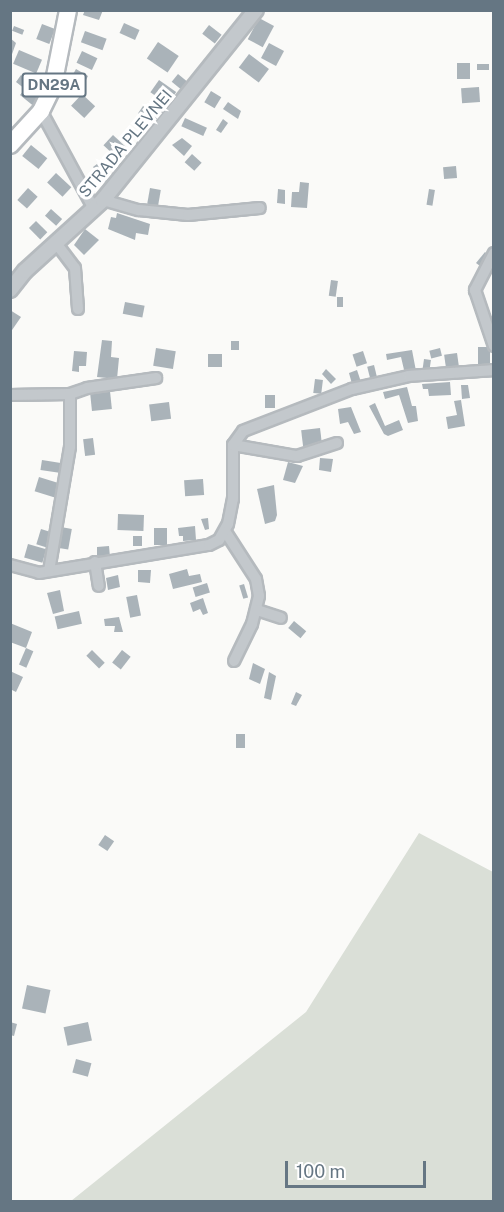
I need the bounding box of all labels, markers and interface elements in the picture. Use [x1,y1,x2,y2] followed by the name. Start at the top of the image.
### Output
[21,73,87,97] road number: DN29A
[75,86,177,202] street label: STRADA PLEVNEI
[288,1149,429,1187] scale bar
[296,1161,345,1182] text: 100 m

